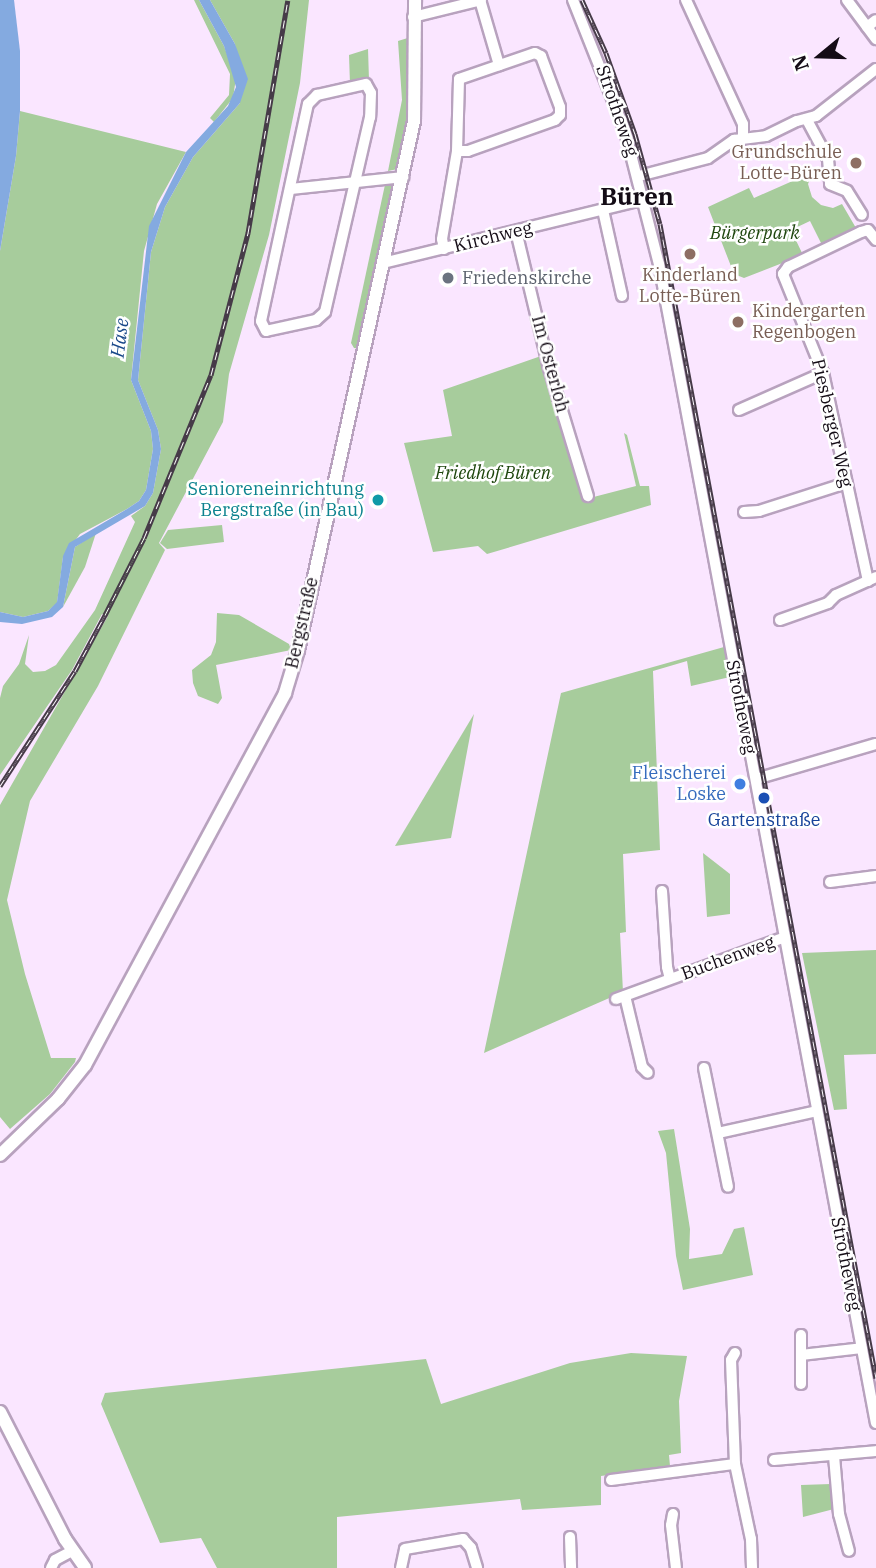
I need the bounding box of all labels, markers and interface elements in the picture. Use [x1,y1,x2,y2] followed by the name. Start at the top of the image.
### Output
[785,21,855,91] north arrow
[786,52,814,74] text: N
[591,62,643,160] street label: Strotheweg
[732,142,842,184] place label: Grundschule Lotte-Büren
[848,155,864,171] marker: Grundschule Lotte-Büren
[600,183,674,211] district label: Büren
[452,217,534,257] street label: Kirchweg
[710,222,800,244] park label: Bürgerpark
[682,246,698,262] marker: Kinderland Lotte-Büren
[639,265,741,308] place label: Kinderland Lotte-Büren
[462,267,591,289] place label: Friedenskirche
[440,270,456,286] marker: Friedenskirche
[752,301,866,344] place label: Kindergarten Regenbogen
[527,313,573,415] street label: Im Osterloh
[730,314,746,330] marker: Kindergarten Regenbogen
[106,317,134,359] water label: Hase
[807,357,857,489] street label: Piesberger Weg
[435,462,551,484] park label: Friedhof Büren
[188,479,364,522] place label: Senioreneinrichtung Bergstraße (in Bau)
[370,492,386,508] marker: Senioreneinrichtung Bergstraße (in Bau)
[281,575,323,671] street label: Bergstraße
[721,658,761,756] street label: Strotheweg
[632,763,726,806] place label: Fleischerei Loske
[732,776,748,792] marker: Fleischerei Loske
[756,790,772,806] marker: Gartenstraße
[708,809,820,831] place label: Gartenstraße
[678,931,778,985] street label: Buchenweg
[826,1215,866,1313] street label: Strotheweg

